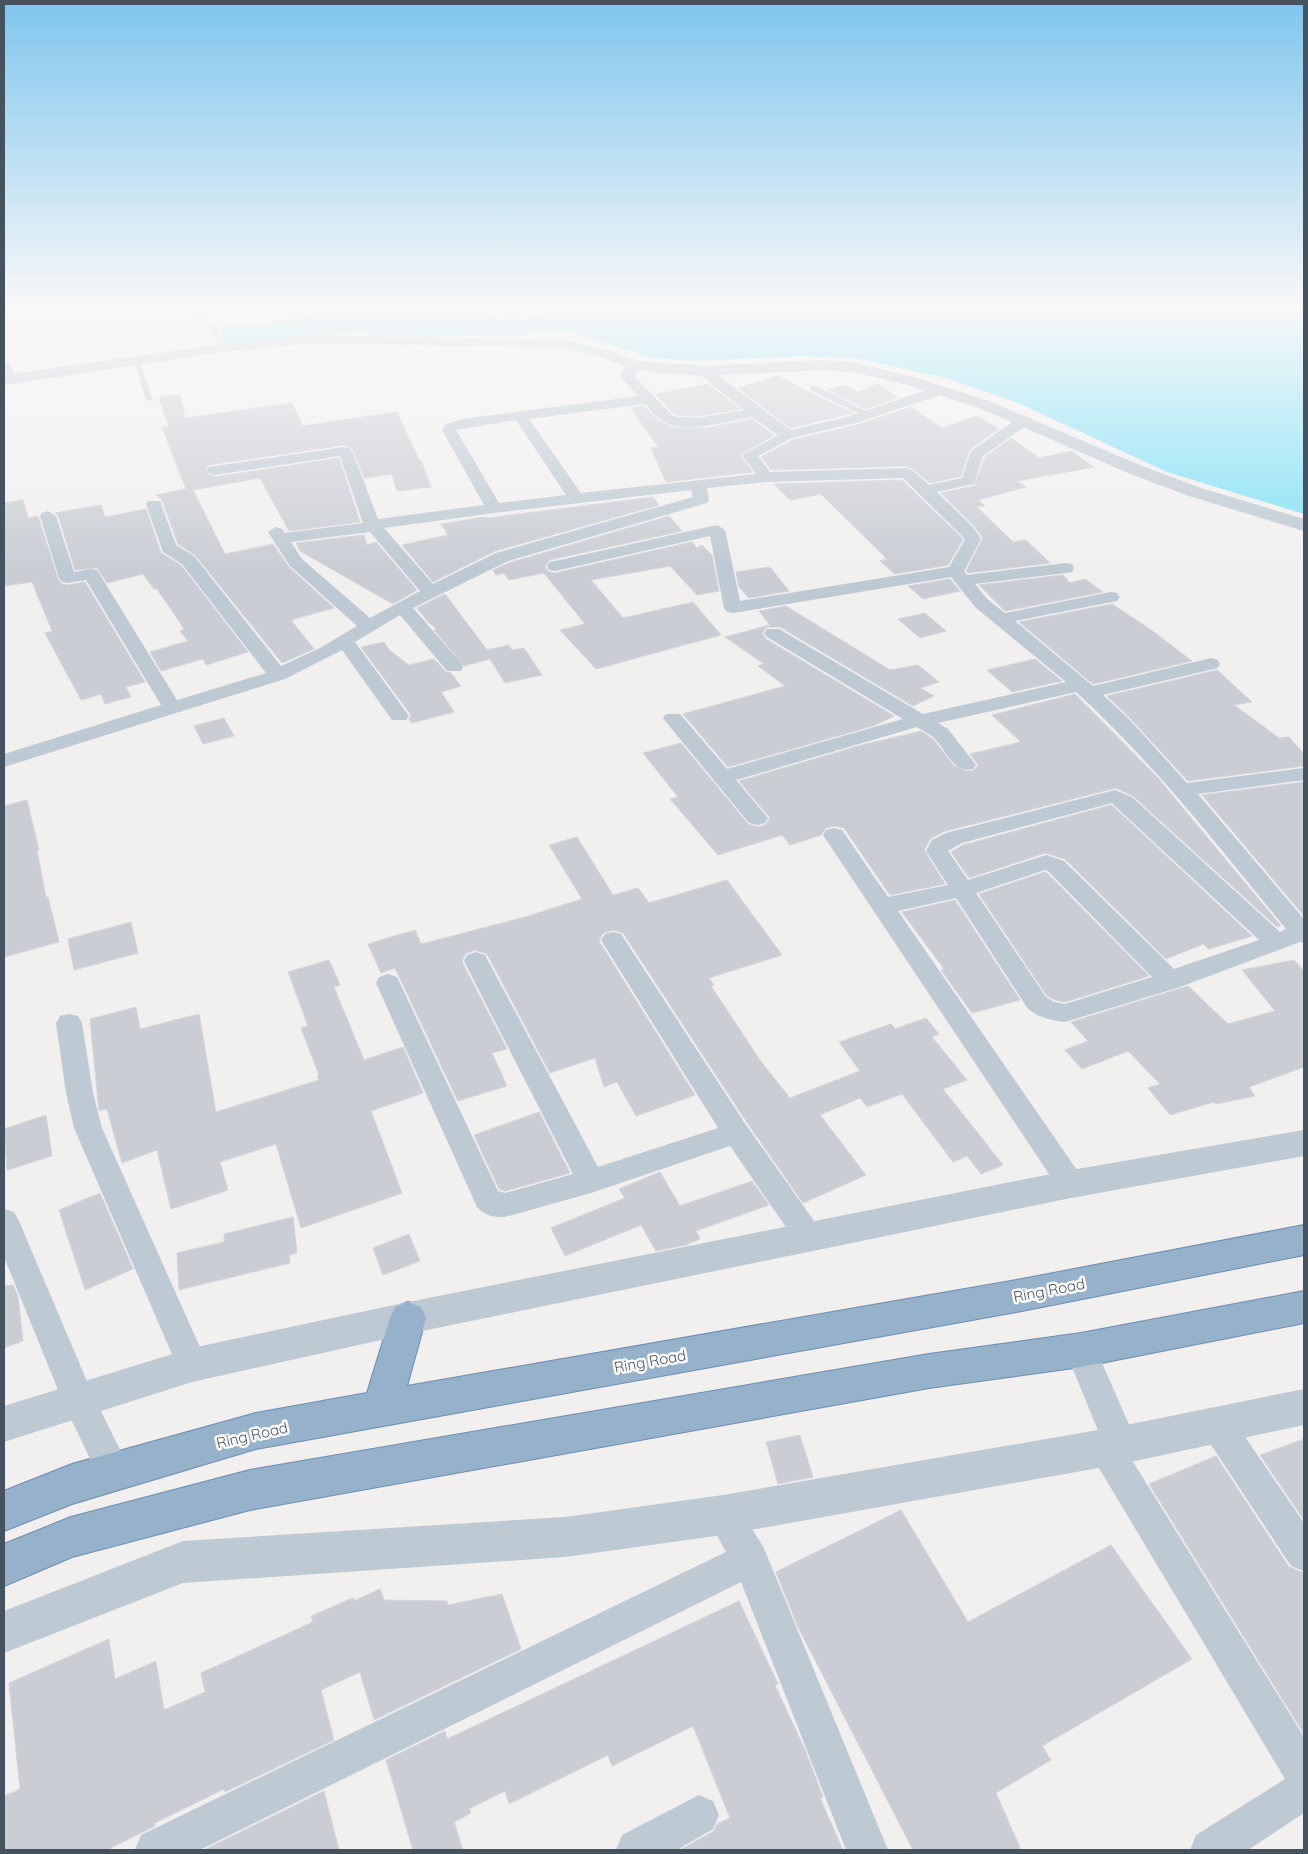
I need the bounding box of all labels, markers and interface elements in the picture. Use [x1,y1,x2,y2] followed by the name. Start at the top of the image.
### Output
[1012,1274,1086,1306] street label: Ring Road
[613,1345,687,1377] street label: Ring Road
[214,1418,290,1452] street label: Ring Road

